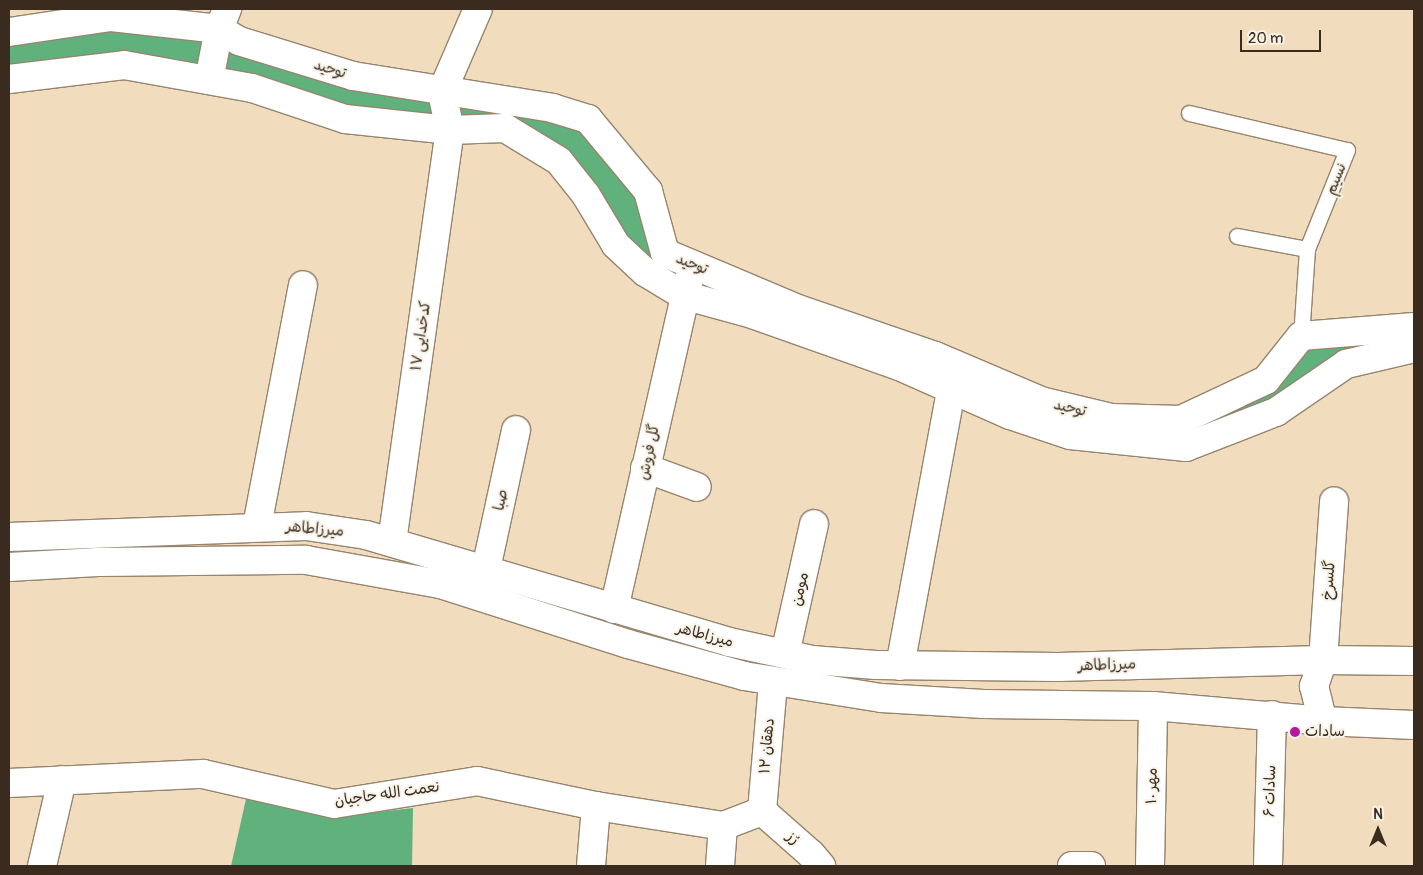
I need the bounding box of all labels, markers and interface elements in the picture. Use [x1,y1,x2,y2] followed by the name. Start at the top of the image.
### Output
[1243,20,1324,52] scale bar
[1248,29,1283,48] text: 20 m
[311,56,349,82] street label: توحید
[1322,160,1350,198] street label: نسیم
[673,249,711,279] street label: توحید
[407,300,435,372] street label: کدخدایی ۱۷
[1052,395,1088,421] street label: توحید
[634,422,664,482] street label: گل فروش
[490,488,512,512] street label: صبا
[285,517,345,541] street label: میرزاطاهر
[1319,560,1339,600] street label: گلسرخ
[787,570,813,608] street label: مومن
[675,619,735,651] street label: میرزاطاهر
[1078,655,1136,675] street label: میرزاطاهر
[756,717,778,775] street label: دهقان ۱۲
[1305,723,1345,741] place label: سادات
[1289,726,1301,738] marker: سادات
[1260,765,1280,817] street label: سادات ۶
[1143,768,1161,804] street label: مهر ۱۰
[333,778,441,810] street label: نعمت الله حاجیان
[1353,805,1403,855] north arrow
[1373,806,1383,823] text: N
[783,827,803,849] street label: رُز

